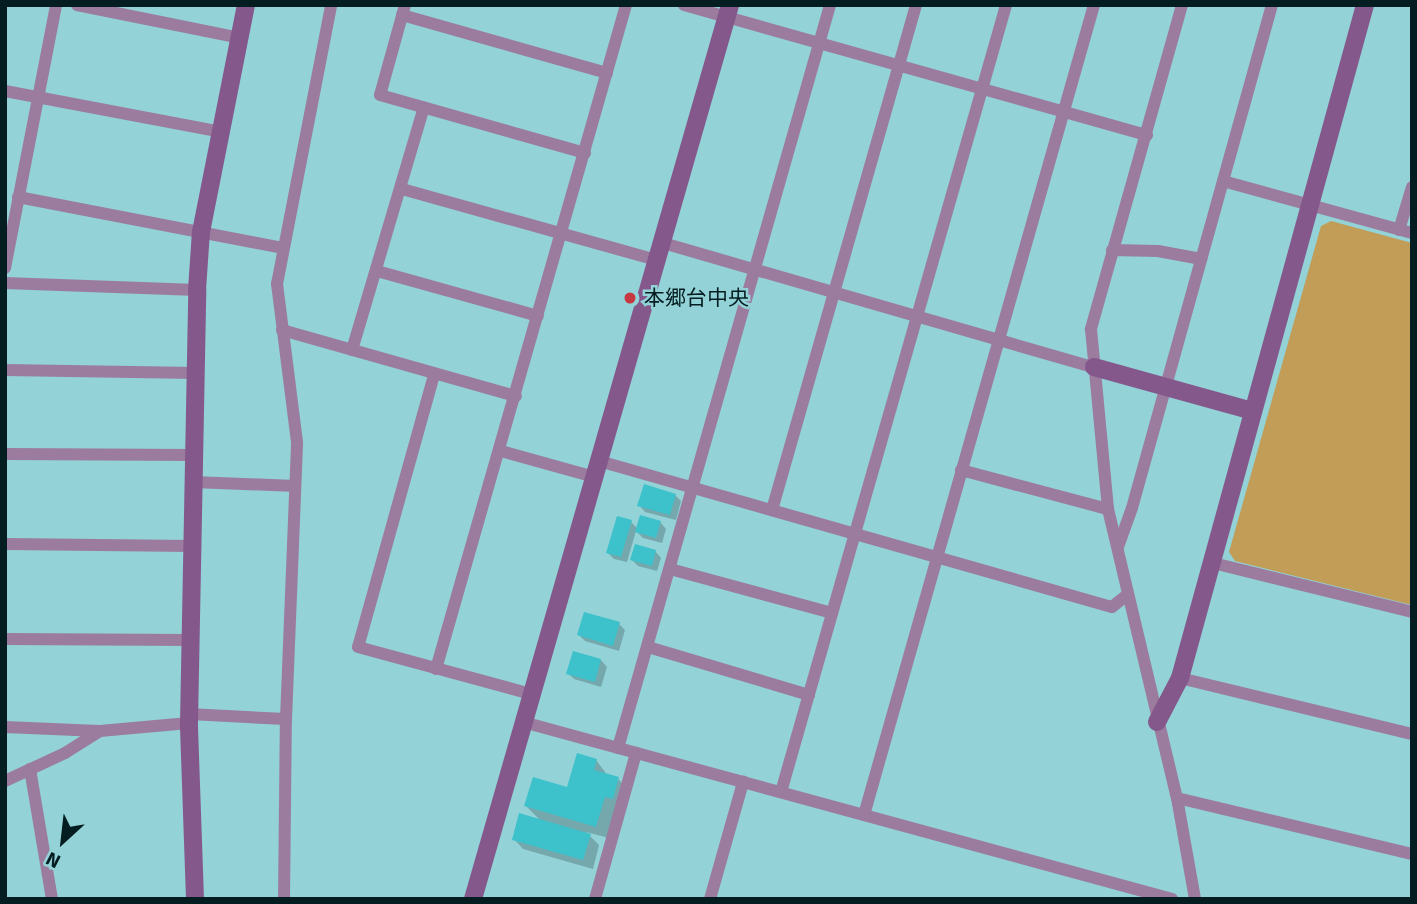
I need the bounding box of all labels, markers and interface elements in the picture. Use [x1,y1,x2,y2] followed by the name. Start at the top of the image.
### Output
[644,285,749,311] place label: 本郷台中央
[622,290,638,306] marker: 本郷台中央
[28,806,98,876] north arrow
[42,846,65,873] text: N

